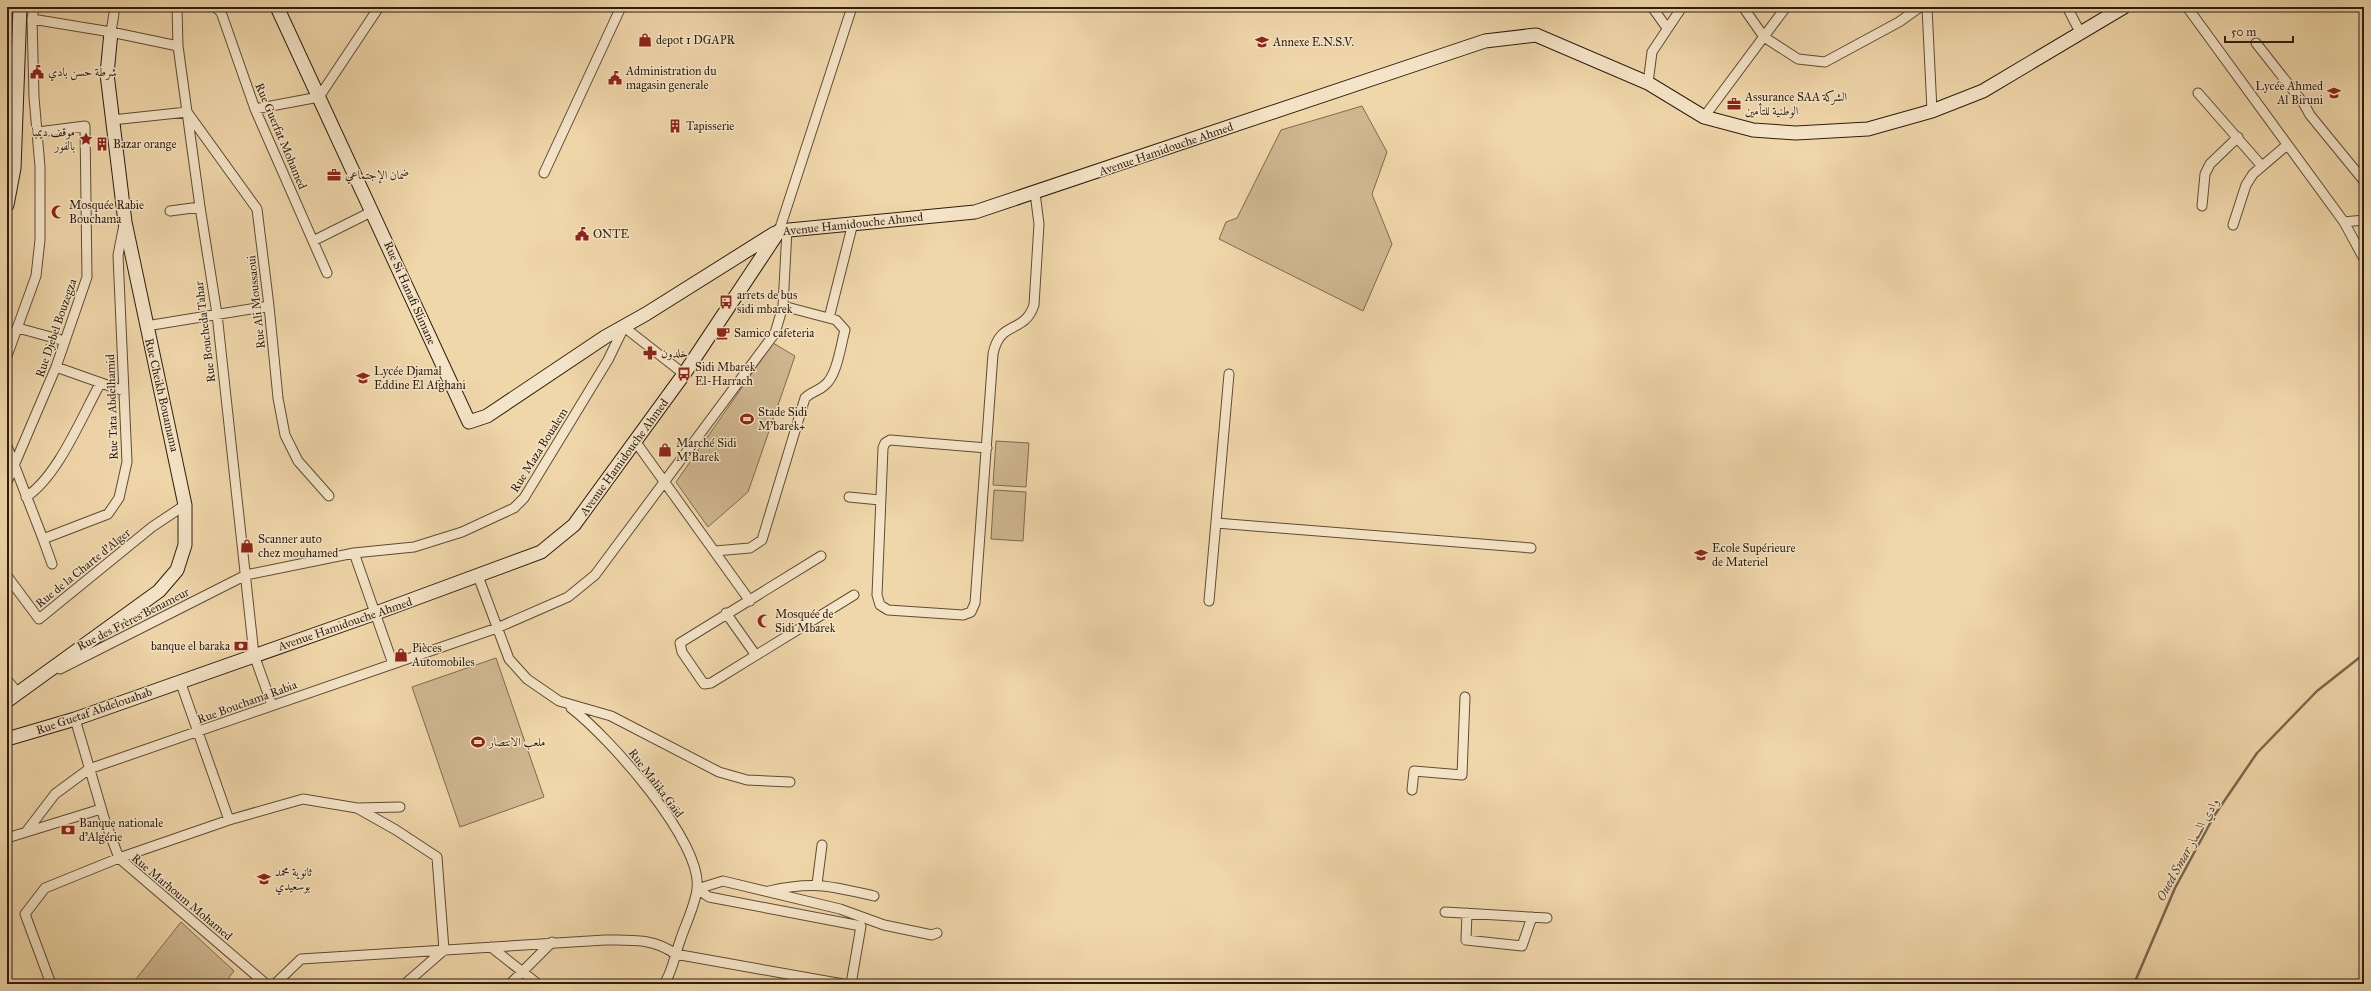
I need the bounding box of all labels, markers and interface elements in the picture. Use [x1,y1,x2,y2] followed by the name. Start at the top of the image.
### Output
[2225,18,2293,44] scale bar
[2231,25,2256,39] text: 50 m
[637,32,653,48] shop icon: depot 1 DGAPR
[656,33,736,47] place label: depot 1 DGAPR
[1254,34,1270,50] school or university icon: Annexe E.N.S.V.
[1272,35,1354,49] place label: Annexe E.N.S.V.
[29,64,45,80] public building icon: شرطة حسن بادي
[625,64,717,93] place label: Administration du magasin generale
[48,65,117,82] place label: شرطة حسن بادي
[607,70,623,86] public building icon: Administration du magasin generale
[2255,79,2324,107] place label: Lycée Ahmed Al Biruni
[252,81,310,191] street label: Rue Guerfat Mohamed
[2326,85,2342,101] school or university icon: Lycée Ahmed Al Biruni
[1744,89,1847,119] place label: Assurance SAA الشركة الوطنية للتأمين
[1726,96,1742,112] office icon: Assurance SAA الشركة الوطنية للتأمين
[667,118,683,134] building icon: Tapisserie
[686,119,734,133] place label: Tapisserie
[1096,119,1235,179] street label: Avenue Hamidouche Ahmed
[32,125,75,154] place label: موقف ديمبا بالفور
[78,131,94,147] place icon: موقف ديمبا بالفور
[94,136,110,152] building icon: Bazar orange
[113,137,176,152] place label: Bazar orange
[326,167,342,183] office icon: ضمان الإجتماعي
[345,168,409,185] place label: ضمان الإجتماعي
[69,198,144,226] place label: Mosquée Rabie Bouchama
[50,204,66,220] mosque icon: Mosquée Rabie Bouchama
[781,210,924,238] street label: Avenue Hamidouche Ahmed
[574,226,590,242] public building icon: ONTE
[593,227,629,241] place label: ONTE
[381,239,439,347] street label: Rue Si Hanafi Slimane
[244,254,268,349] street label: Rue Ali Moussaoui
[33,276,81,380] street label: Rue Djebel Bouzegza
[192,280,218,383] street label: Rue Boucheda Tahar
[737,288,797,316] place label: arrets de bus sidi mbarek
[718,294,734,310] bus stop icon: arrets de bus sidi mbarek
[715,325,731,341] cafe icon: Samico cafeteria
[734,326,815,340] place label: Samico cafeteria
[142,337,182,454] street label: Rue Cheikh Bouamama
[642,345,658,361] pharmacy icon: خلدون
[661,346,688,361] place label: خلدون
[103,354,121,460] street label: Rue Tata Abdelhamid
[695,360,756,388] place label: Sidi Mbarek El-Harrach
[374,364,466,393] place label: Lycée Djamal Eddine El Afghani
[676,366,692,382] bus stop icon: Sidi Mbarek El-Harrach
[355,370,371,386] school or university icon: Lycée Djamal Eddine El Afghani
[576,396,671,519] street label: Avenue Hamidouche Ahmed
[507,405,571,495] street label: Rue Maza Boualem
[758,405,808,433] place label: Stade Sidi M'barek+
[739,411,755,427] sports icon: Stade Sidi M'barek+
[676,436,737,464] place label: Marché Sidi M'Barek
[657,442,673,458] shop icon: Marché Sidi M'Barek
[33,525,134,611] street label: Rue de la Charte d'Alger
[258,532,338,560] place label: Scanner auto chez mouhamed
[239,538,255,554] shop icon: Scanner auto chez mouhamed
[1712,541,1795,569] place label: Ecole Supérieure de Materiel
[1693,547,1709,563] school or university icon: Ecole Supérieure de Materiel
[75,584,192,653] street label: Rue des Frères Benameur
[275,594,414,654] street label: Avenue Hamidouche Ahmed
[775,607,836,635] place label: Mosquée de Sidi Mbarek
[756,613,772,629] mosque icon: Mosquée de Sidi Mbarek
[233,638,249,654] bank icon: banque el baraka
[151,639,231,654] place label: banque el baraka
[411,641,475,669] place label: Pièces Automobiles
[393,647,409,663] shop icon: Pièces Automobiles
[195,677,300,727] street label: Rue Bouchama Rabia
[34,685,154,737] street label: Rue Guetaf Abdelouahab
[470,734,486,750] sports icon: ملعب الانتصار
[488,735,545,750] place label: ملعب الانتصار
[626,746,686,820] street label: Rue Malika Gaïd
[2153,795,2225,905] water label: Oued Smar وادي السمار
[79,816,163,845] place label: Banque nationale d'Algérie
[60,822,76,838] bank icon: Banque nationale d'Algérie
[129,851,235,943] street label: Rue Marhoum Mohamed
[275,865,312,896] place label: ثانوية محمد بوسعيدي
[256,871,272,887] school or university icon: ثانوية محمد بوسعيدي

